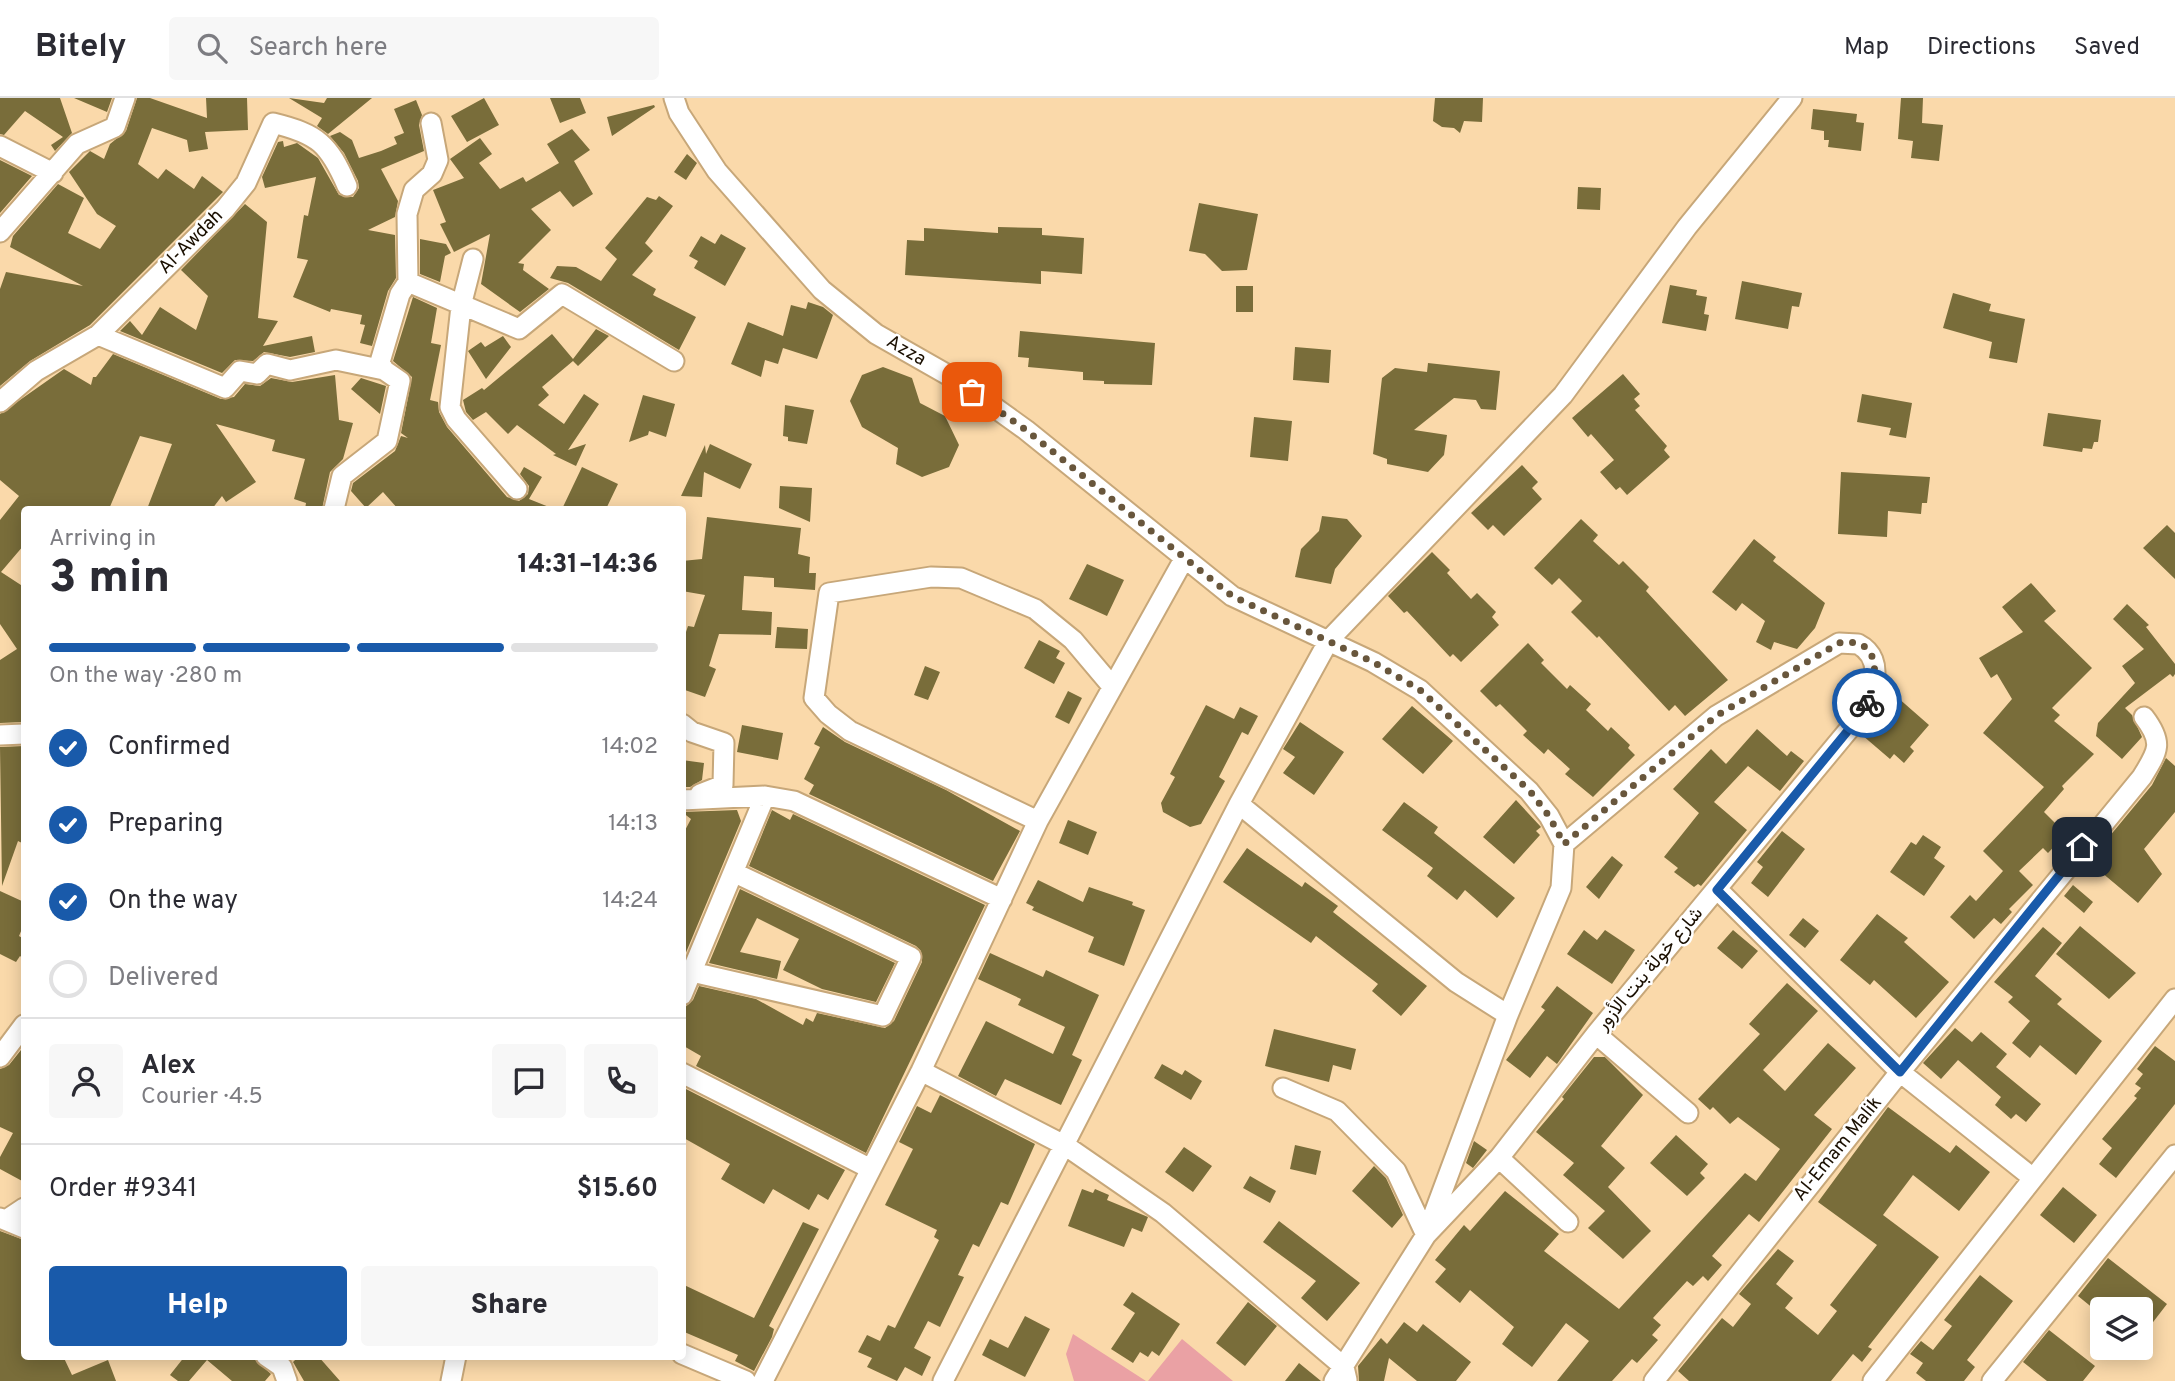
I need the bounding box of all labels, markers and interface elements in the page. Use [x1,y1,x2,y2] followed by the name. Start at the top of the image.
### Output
[169,17,659,80] search box
[35,27,127,69] text: Bitely
[193,29,231,67] icon: search
[249,32,388,65] text: Search here
[1844,33,1889,63] text: Map
[1927,33,2036,63] text: Directions
[2074,33,2140,63] text: Saved
[153,204,229,280] street label: Al-Awdah
[882,330,930,372] street label: Azza
[942,362,1002,422] pin
[953,373,991,411] icon: bag
[49,525,156,554] text: Arriving in
[518,549,658,582] text: 14:31–14:36
[49,550,170,609] text: 3 min
[49,662,242,691] text: On the way · 280 m
[1832,668,1902,738] courier
[1848,684,1886,722] icon: bike
[49,729,87,767] icon: check
[108,731,231,764] text: Confirmed
[602,733,658,762] text: 14:02
[49,806,87,844] icon: check
[108,808,223,841] text: Preparing
[608,810,658,839] text: 14:13
[2052,817,2112,877] pin
[2063,828,2101,866] icon: home
[49,883,87,921] icon: check
[108,885,238,918] text: On the way
[602,887,658,916] text: 14:24
[1591,902,1709,1037] street label: شارع خولة بنت الأزور
[108,962,219,995] text: Delivered
[49,1044,123,1118] button: person
[492,1044,566,1118] button: chat
[584,1044,658,1118] button: phone
[141,1050,196,1083] text: Alex
[141,1083,263,1112] text: Courier · 4.5
[1788,1092,1888,1206] street label: Al-Emam Malik
[49,1173,197,1206] text: Order #9341
[577,1173,658,1206] text: $15.60
[49,1266,347,1346] button: Help
[361,1266,658,1346] button: Share
[2090,1297,2153,1360] map controls
[2090,1297,2153,1360] button: layers

